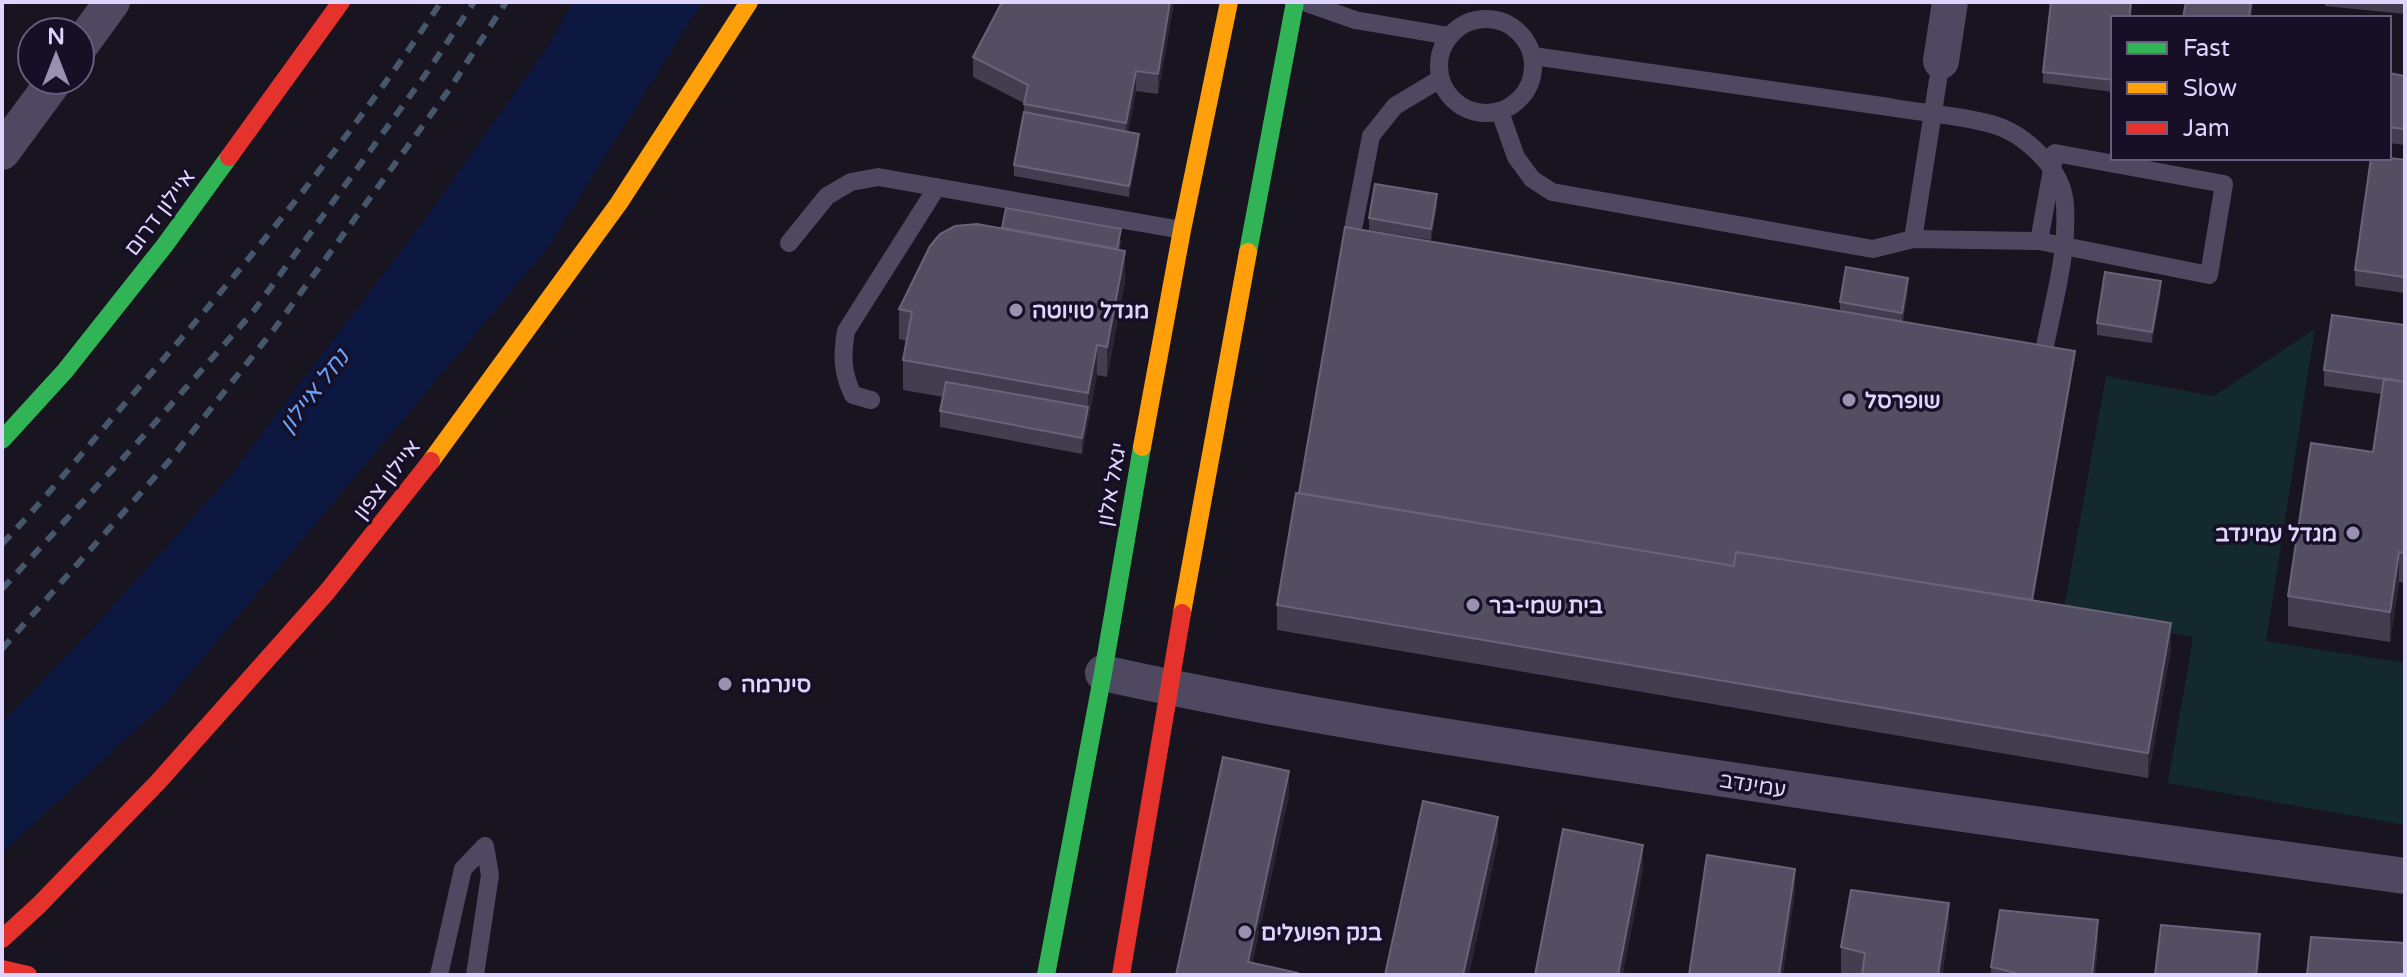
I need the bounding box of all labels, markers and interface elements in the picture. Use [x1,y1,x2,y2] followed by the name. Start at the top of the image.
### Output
[16,16,96,96] north arrow
[2111,16,2391,160] legend
[47,24,65,50] text: N
[2183,34,2230,63] text: Fast
[2183,74,2237,103] text: Slow
[2183,114,2230,143] text: Jam
[119,164,201,261] street label: איילון דרום
[1032,298,1149,324] place label: מגדל טויוטה
[1007,301,1025,319] marker: מגדל טויוטה
[273,343,357,439] water label: נחל איילון
[1865,388,1941,414] place label: שופרסל
[1840,391,1858,409] marker: שופרסל
[348,435,426,525] street label: איילון צפון
[1092,440,1132,528] street label: יגאל אלון
[2215,521,2337,547] place label: מגדל עמינדב
[2344,524,2362,542] marker: מגדל עמינדב
[1489,593,1603,619] place label: בית שמי-בר
[1464,596,1482,614] marker: בית שמי-בר
[741,672,811,698] place label: סינרמה
[716,675,734,693] marker: סינרמה
[1718,767,1788,803] street label: עמינדב
[1261,920,1382,946] place label: בנק הפועלים
[1236,923,1254,941] marker: בנק הפועלים

